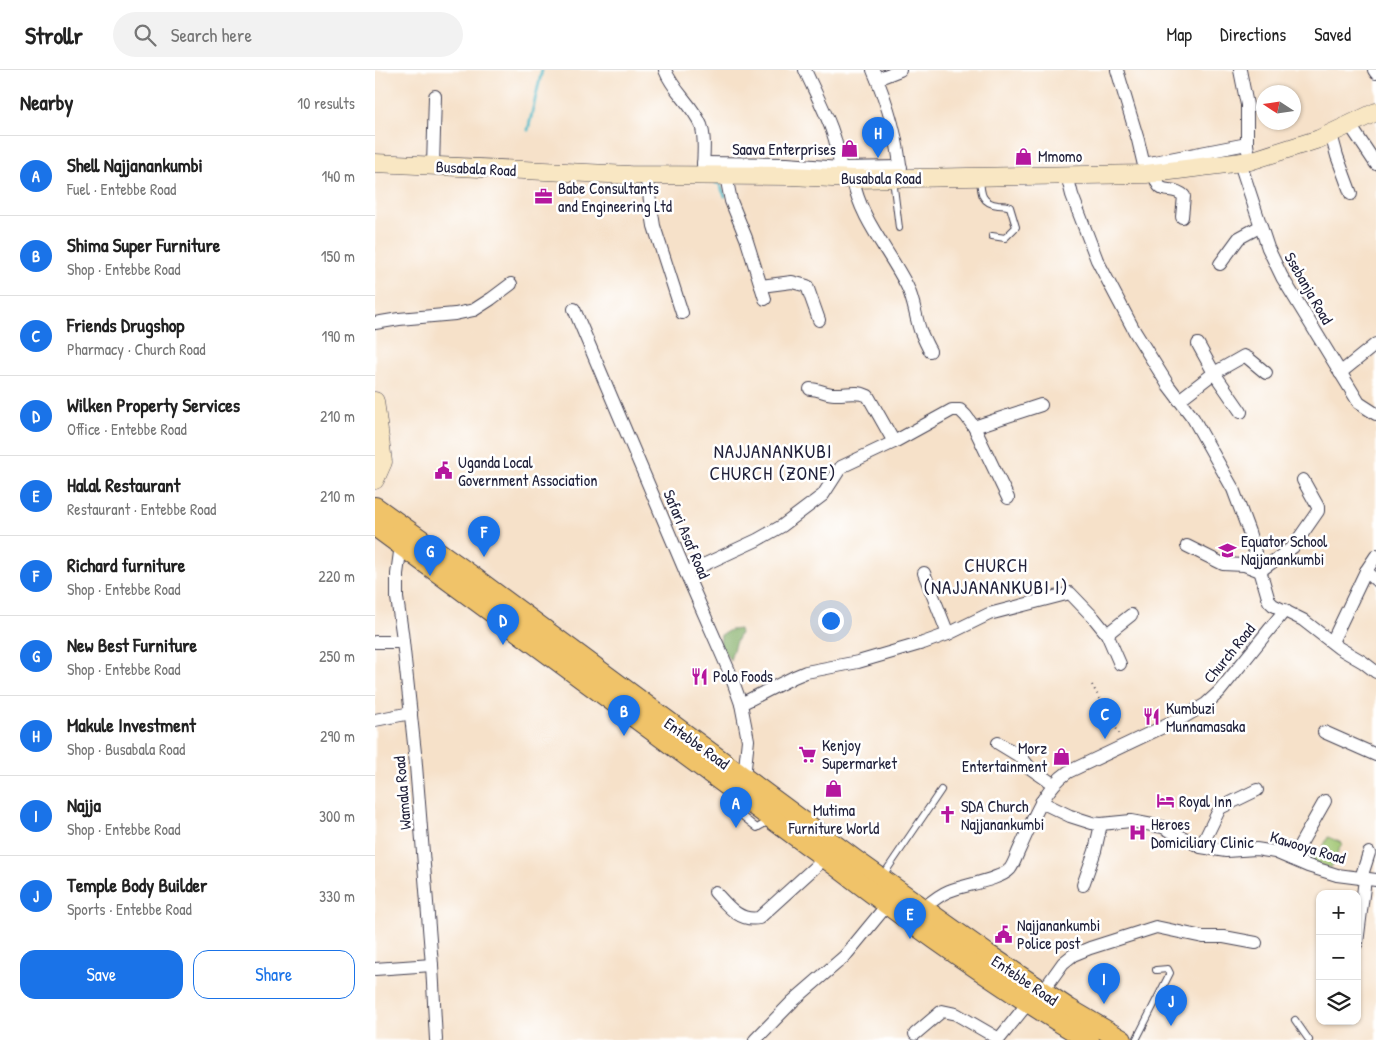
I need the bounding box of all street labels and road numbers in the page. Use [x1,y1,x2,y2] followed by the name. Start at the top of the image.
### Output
[435,155,517,181] street label: Busabala Road
[841,167,921,189] street label: Busabala Road
[1279,248,1339,328] street label: Ssebanja Road
[658,486,716,582] street label: Safari Asaf Road
[1198,619,1260,687] street label: Church Road
[660,712,734,774] street label: Entebbe Road
[388,755,416,831] street label: Wamala Road
[1268,825,1348,869] street label: Kawooya Road
[987,950,1063,1010] street label: Entebbe Road

